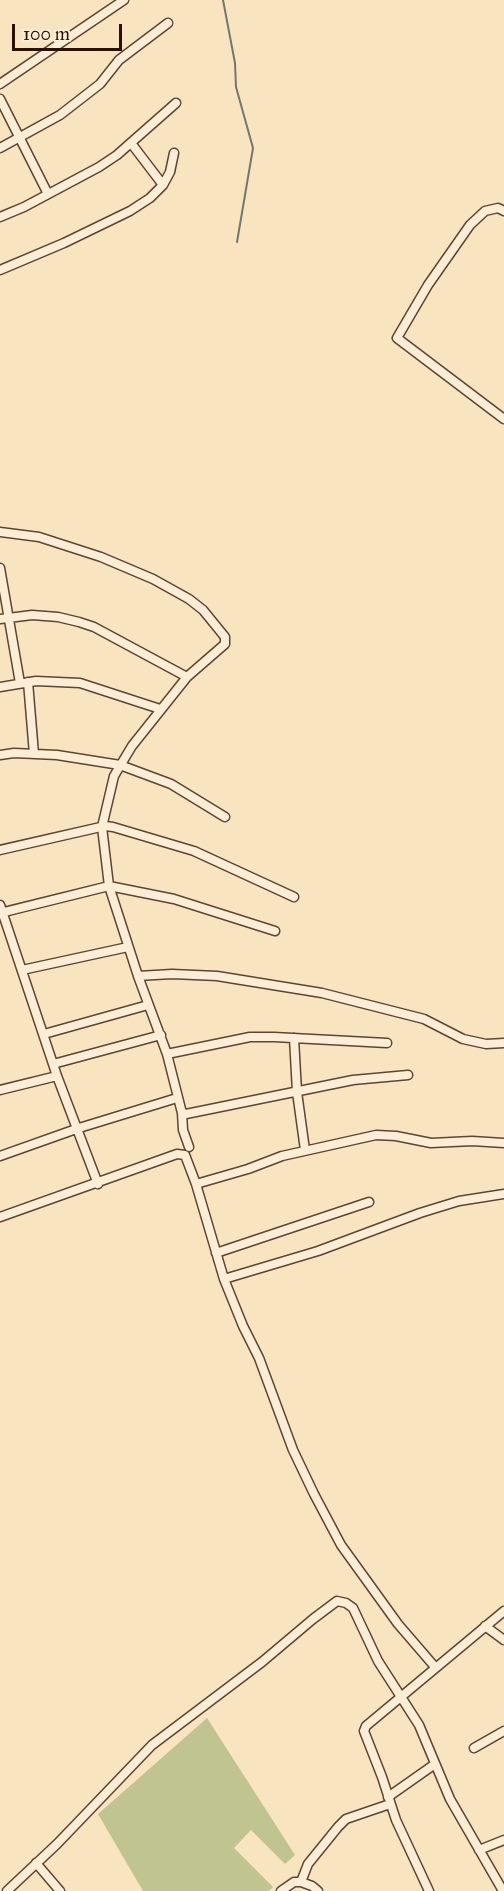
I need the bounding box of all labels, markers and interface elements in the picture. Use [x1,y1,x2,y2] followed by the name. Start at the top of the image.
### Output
[15,12,124,50] scale bar
[23,23,70,45] text: 100 m

